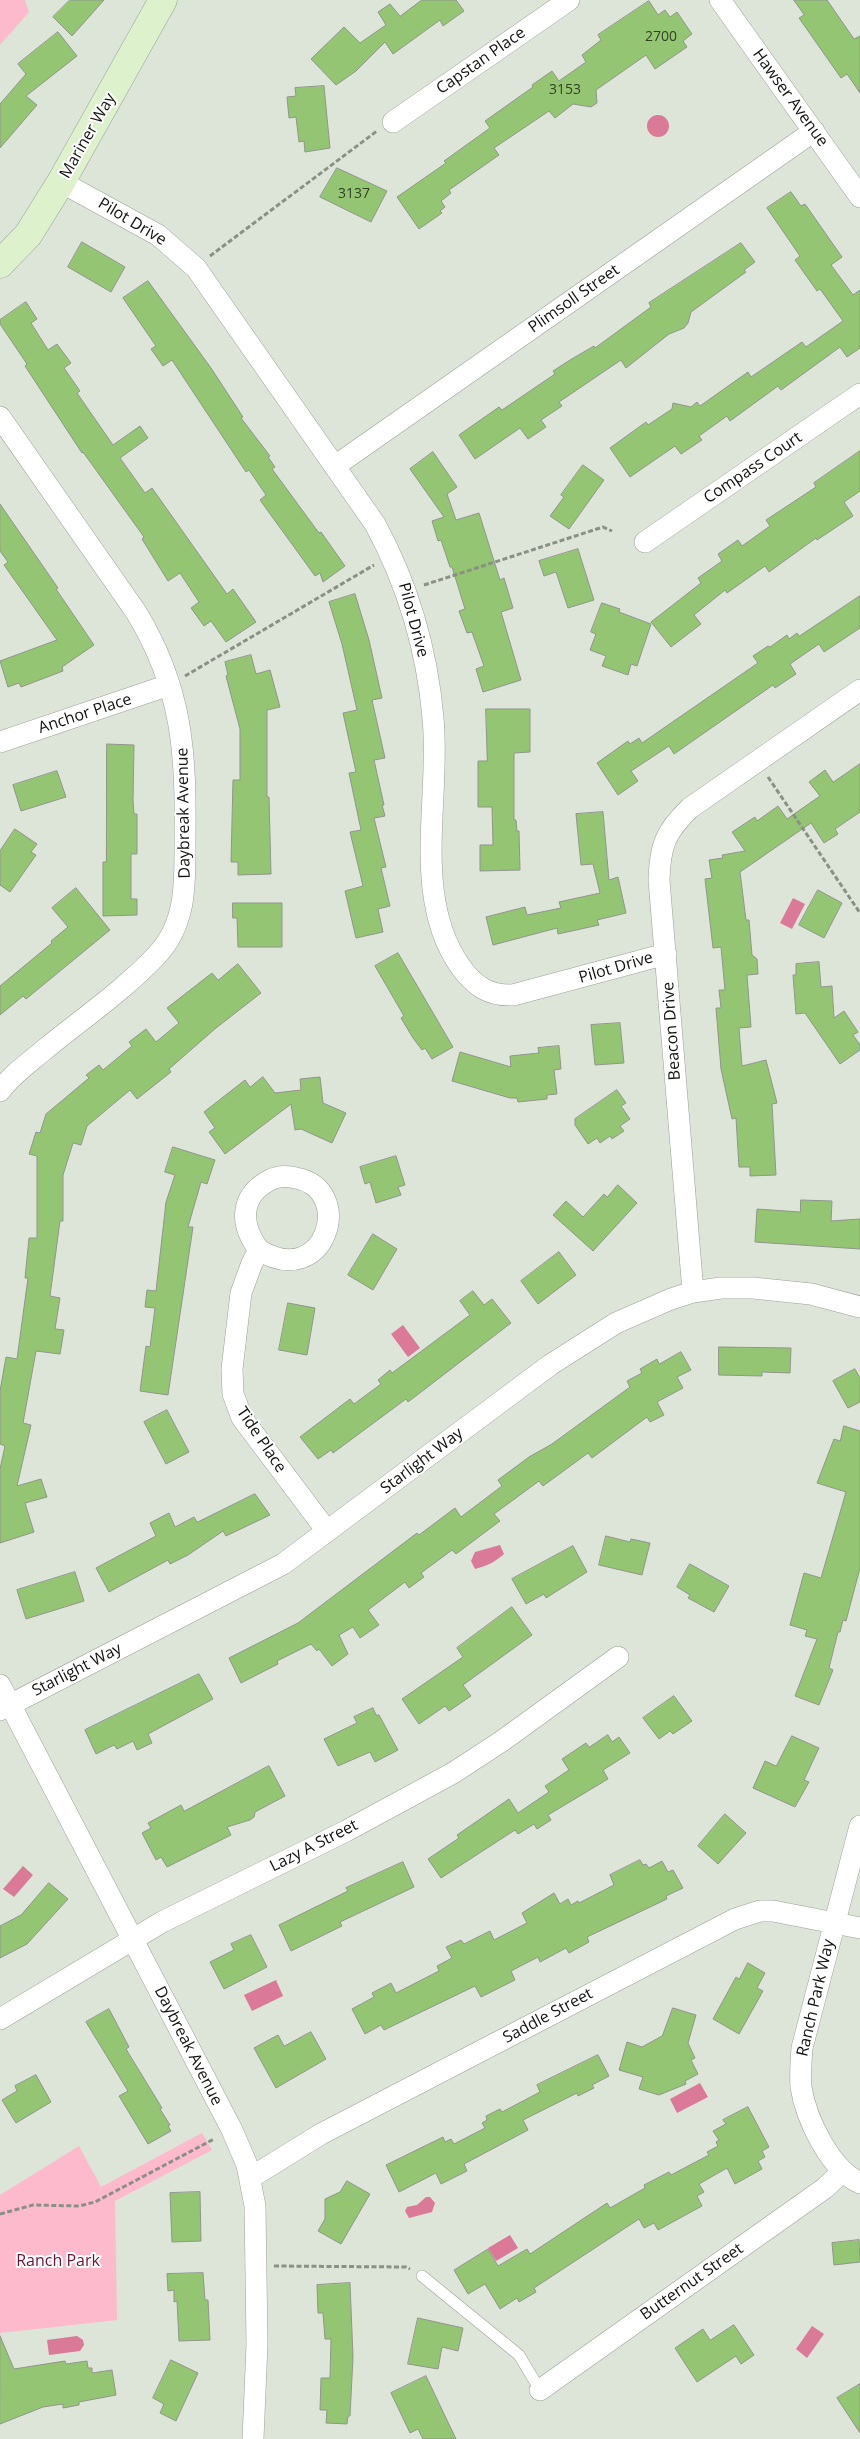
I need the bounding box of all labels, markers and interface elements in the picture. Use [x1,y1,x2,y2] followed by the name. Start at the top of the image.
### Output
[433,23,529,99] street label: Capstan Place
[645,29,677,45] house number: 2700
[748,45,832,151] street label: Hawser Avenue
[549,82,581,98] house number: 3153
[56,90,120,182] street label: Mariner Way
[338,186,370,202] house number: 3137
[94,194,170,250] street label: Pilot Drive
[525,261,623,337] street label: Plimsoll Street
[700,428,806,508] street label: Compass Court
[394,581,432,659] street label: Pilot Drive
[36,690,134,738] street label: Anchor Place
[173,747,195,879] street label: Daybreak Avenue
[577,948,655,988] street label: Pilot Drive
[659,981,685,1081] street label: Beacon Drive
[232,1404,290,1476] street label: Tide Place
[377,1424,467,1498] street label: Starlight Way
[29,1639,125,1701] street label: Starlight Way
[267,1816,361,1876] street label: Lazy A Street
[793,1938,839,2058] street label: Ranch Park Way
[150,1983,226,2109] street label: Daybreak Avenue
[500,1984,596,2048] street label: Saddle Street
[637,2239,747,2325] street label: Butternut Street
[16,2251,100,2271] park label: Ranch Park

